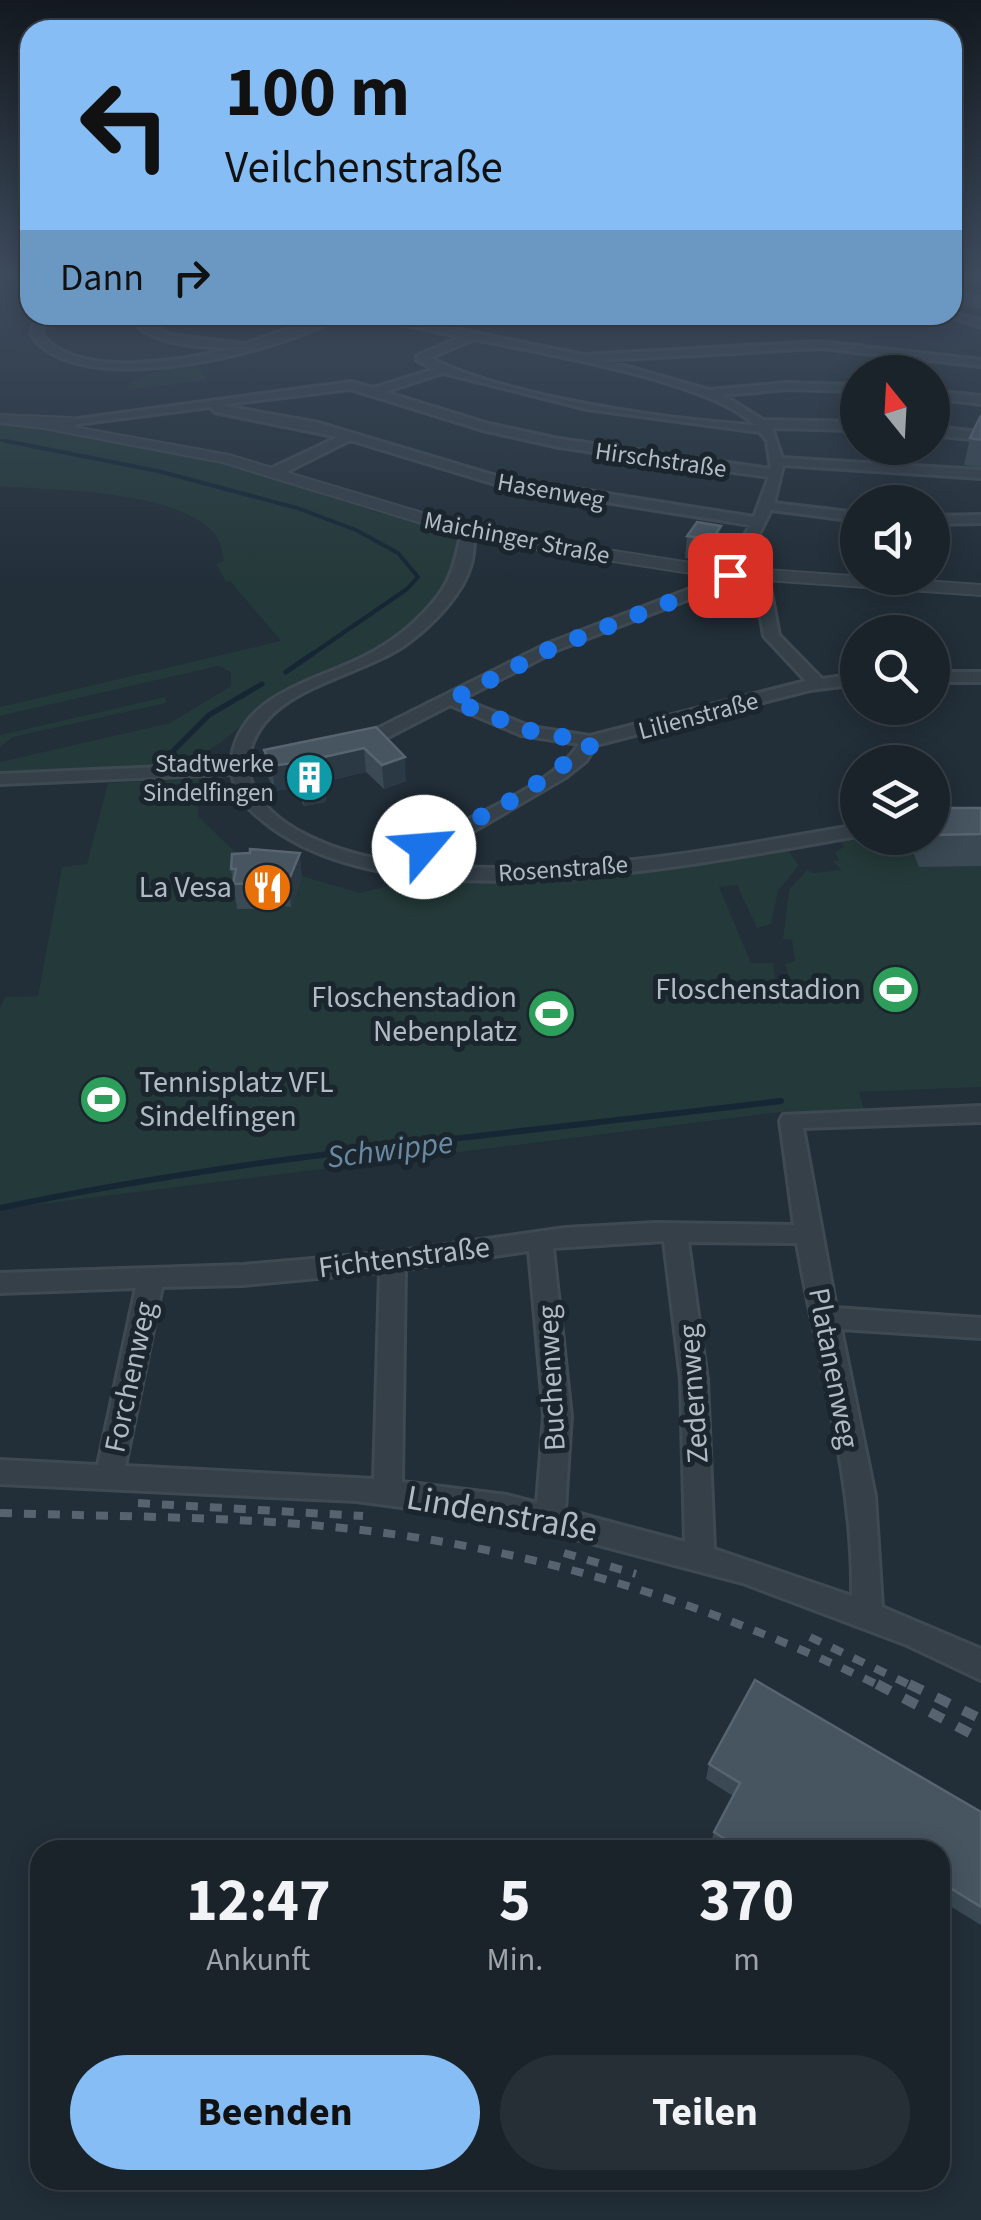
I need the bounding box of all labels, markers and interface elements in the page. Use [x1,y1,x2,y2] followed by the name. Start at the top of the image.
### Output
[225,43,410,143] text: 100 m
[60,60,190,190] icon: left
[225,136,503,200] text: Veilchenstraße
[164,250,219,305] icon: right
[60,251,144,305] text: Dann
[840,355,950,465] north arrow
[840,355,950,855] map controls
[593,433,729,487] street label: Hirschstraße
[494,464,608,518] street label: Hasenweg
[840,485,950,595] button: sound
[421,502,613,574] street label: Maichinger Straße
[688,533,773,618] pin
[703,548,758,603] icon: arrive
[840,615,950,725] button: search
[634,683,762,749] street label: Lilienstraße
[840,745,950,855] button: layers
[143,746,274,811] place label: Stadtwerke Sindelfingen
[283,751,335,803] building icon: Stadtwerke Sindelfingen
[372,795,476,899] position arrow
[497,847,629,891] street label: Rosenstraße
[241,861,293,913] restaurant icon: La Vesa
[139,866,232,909] place label: La Vesa
[870,963,922,1015] sports icon: Floschenstadion
[655,968,861,1011] place label: Floschenstadion
[311,976,517,1053] place label: Floschenstadion Nebenplatz
[526,988,578,1040] sports icon: Floschenstadion Nebenplatz
[139,1061,334,1138] place label: Tennisplatz VFL Sindelfingen
[78,1073,130,1125] sports icon: Tennisplatz VFL Sindelfingen
[324,1119,456,1181] water label: Schwippe
[316,1226,492,1289] street label: Fichtenstraße
[797,1284,870,1452] street label: Platanenweg
[94,1298,167,1457] street label: Forchenweg
[526,1304,577,1452] street label: Buchenweg
[667,1323,720,1465] street label: Zedernweg
[402,1473,601,1555] street label: Lindenstraße
[186,1859,331,1944] text: 12:47
[499,1859,531,1944] text: 5
[699,1859,794,1944] text: 370
[206,1937,310,1983] text: Ankunft
[487,1937,543,1983] text: Min.
[733,1937,760,1983] text: m
[70,2055,480,2170] button: Beenden
[500,2055,910,2170] button: Teilen

